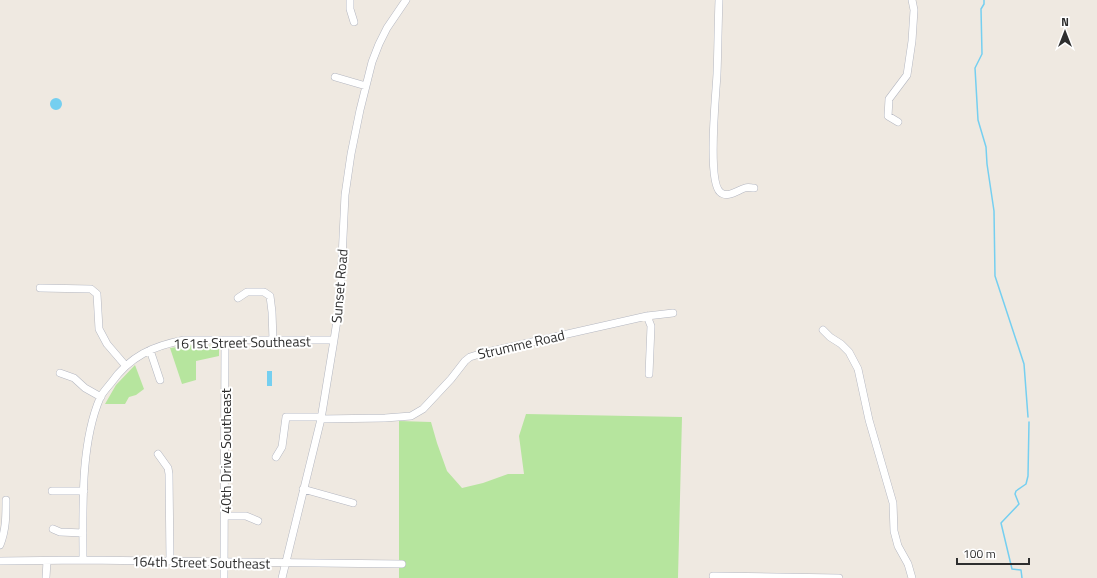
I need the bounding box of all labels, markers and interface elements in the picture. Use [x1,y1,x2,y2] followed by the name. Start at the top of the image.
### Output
[1045,12,1085,52] north arrow
[1061,14,1069,30] text: N
[325,248,353,324] street label: Sunset Road
[476,324,566,364] street label: Strumme Road
[173,330,311,354] street label: 161st Street Southeast
[215,388,236,514] street label: 40th Drive Southeast
[957,540,1029,566] scale bar
[963,544,996,563] text: 100 m
[132,550,271,574] street label: 164th Street Southeast

